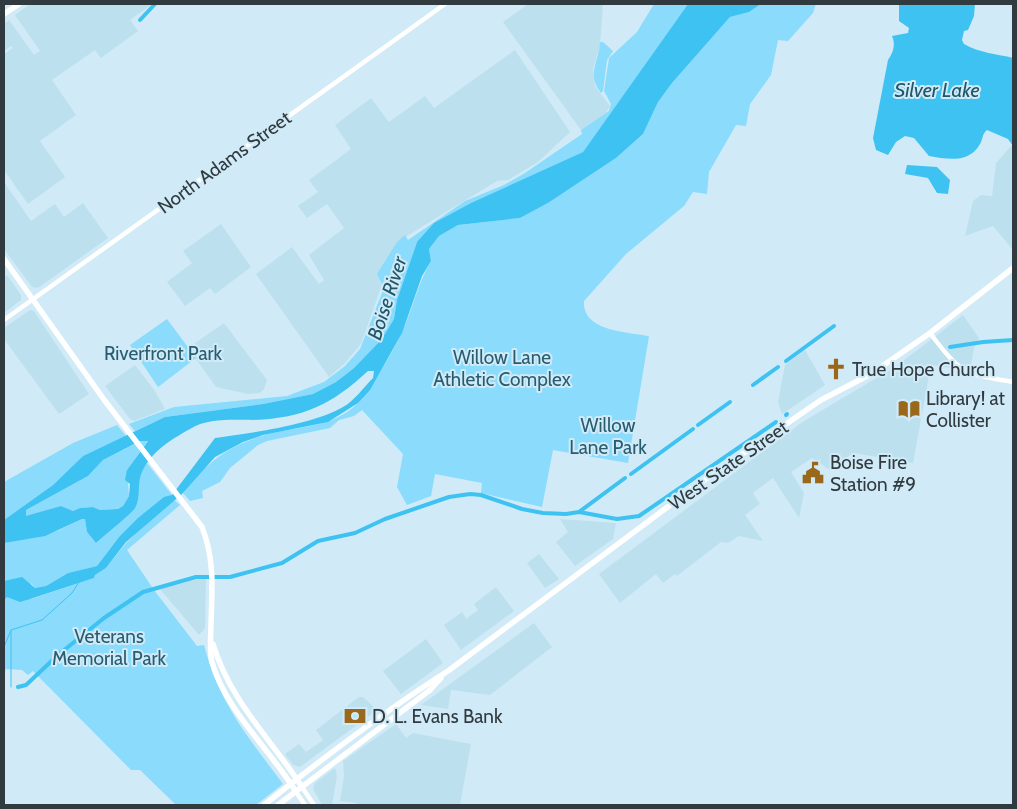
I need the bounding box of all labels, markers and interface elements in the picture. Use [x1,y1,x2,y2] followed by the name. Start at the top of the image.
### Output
[894,78,980,102] water label: Silver Lake
[153,106,296,219] street label: North Adams Street
[362,252,412,343] water label: Boise River
[104,342,223,365] park label: Riverfront Park
[433,346,571,391] park label: Willow Lane Athletic Complex
[823,356,849,382] church icon: True Hope Church
[852,358,995,381] place label: True Hope Church
[926,387,1005,432] place label: Library! at Collister
[896,396,922,422] library icon: Library! at Collister
[569,414,647,459] park label: Willow Lane Park
[664,415,793,515] street label: West State Street
[830,451,916,496] place label: Boise Fire Station #9
[800,460,826,486] public building icon: Boise Fire Station #9
[52,625,167,670] park label: Veterans Memorial Park
[342,703,368,729] bank icon: D. L. Evans Bank
[372,705,503,728] place label: D. L. Evans Bank

